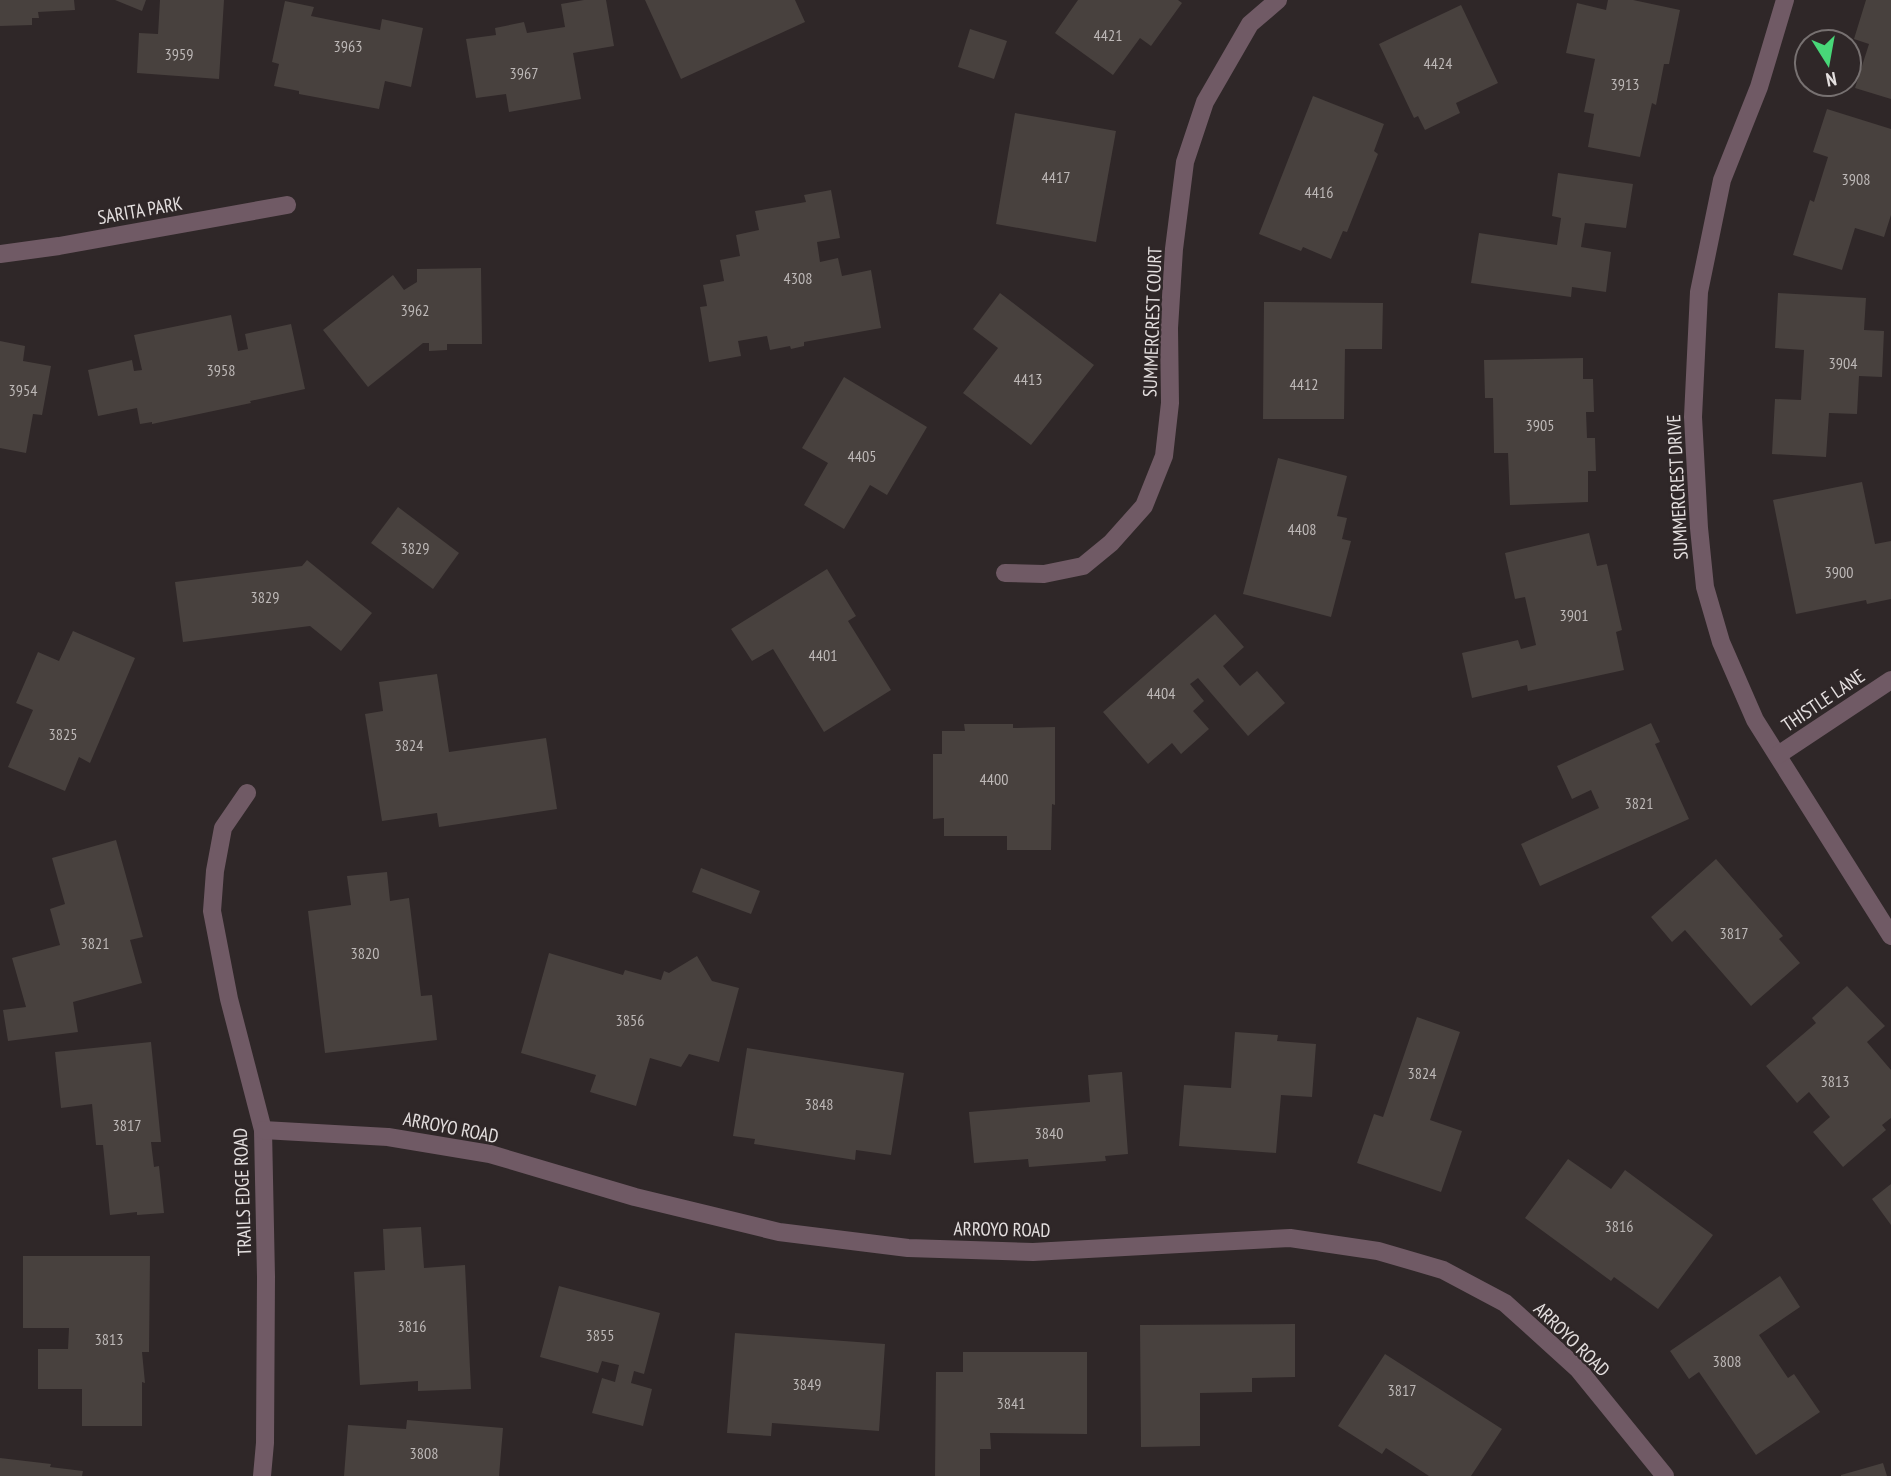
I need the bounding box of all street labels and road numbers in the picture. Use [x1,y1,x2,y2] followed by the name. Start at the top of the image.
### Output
[96,191,184,229] street label: SARITA PARK
[1137,246,1167,398] street label: SUMMERCREST COURT
[1661,414,1693,560] street label: SUMMERCREST DRIVE
[1777,663,1869,737] street label: THISTLE LANE
[401,1106,501,1148] street label: ARROYO ROAD
[228,1128,256,1256] street label: TRAILS EDGE ROAD
[954,1216,1050,1242] street label: ARROYO ROAD
[1529,1297,1615,1381] street label: ARROYO ROAD

